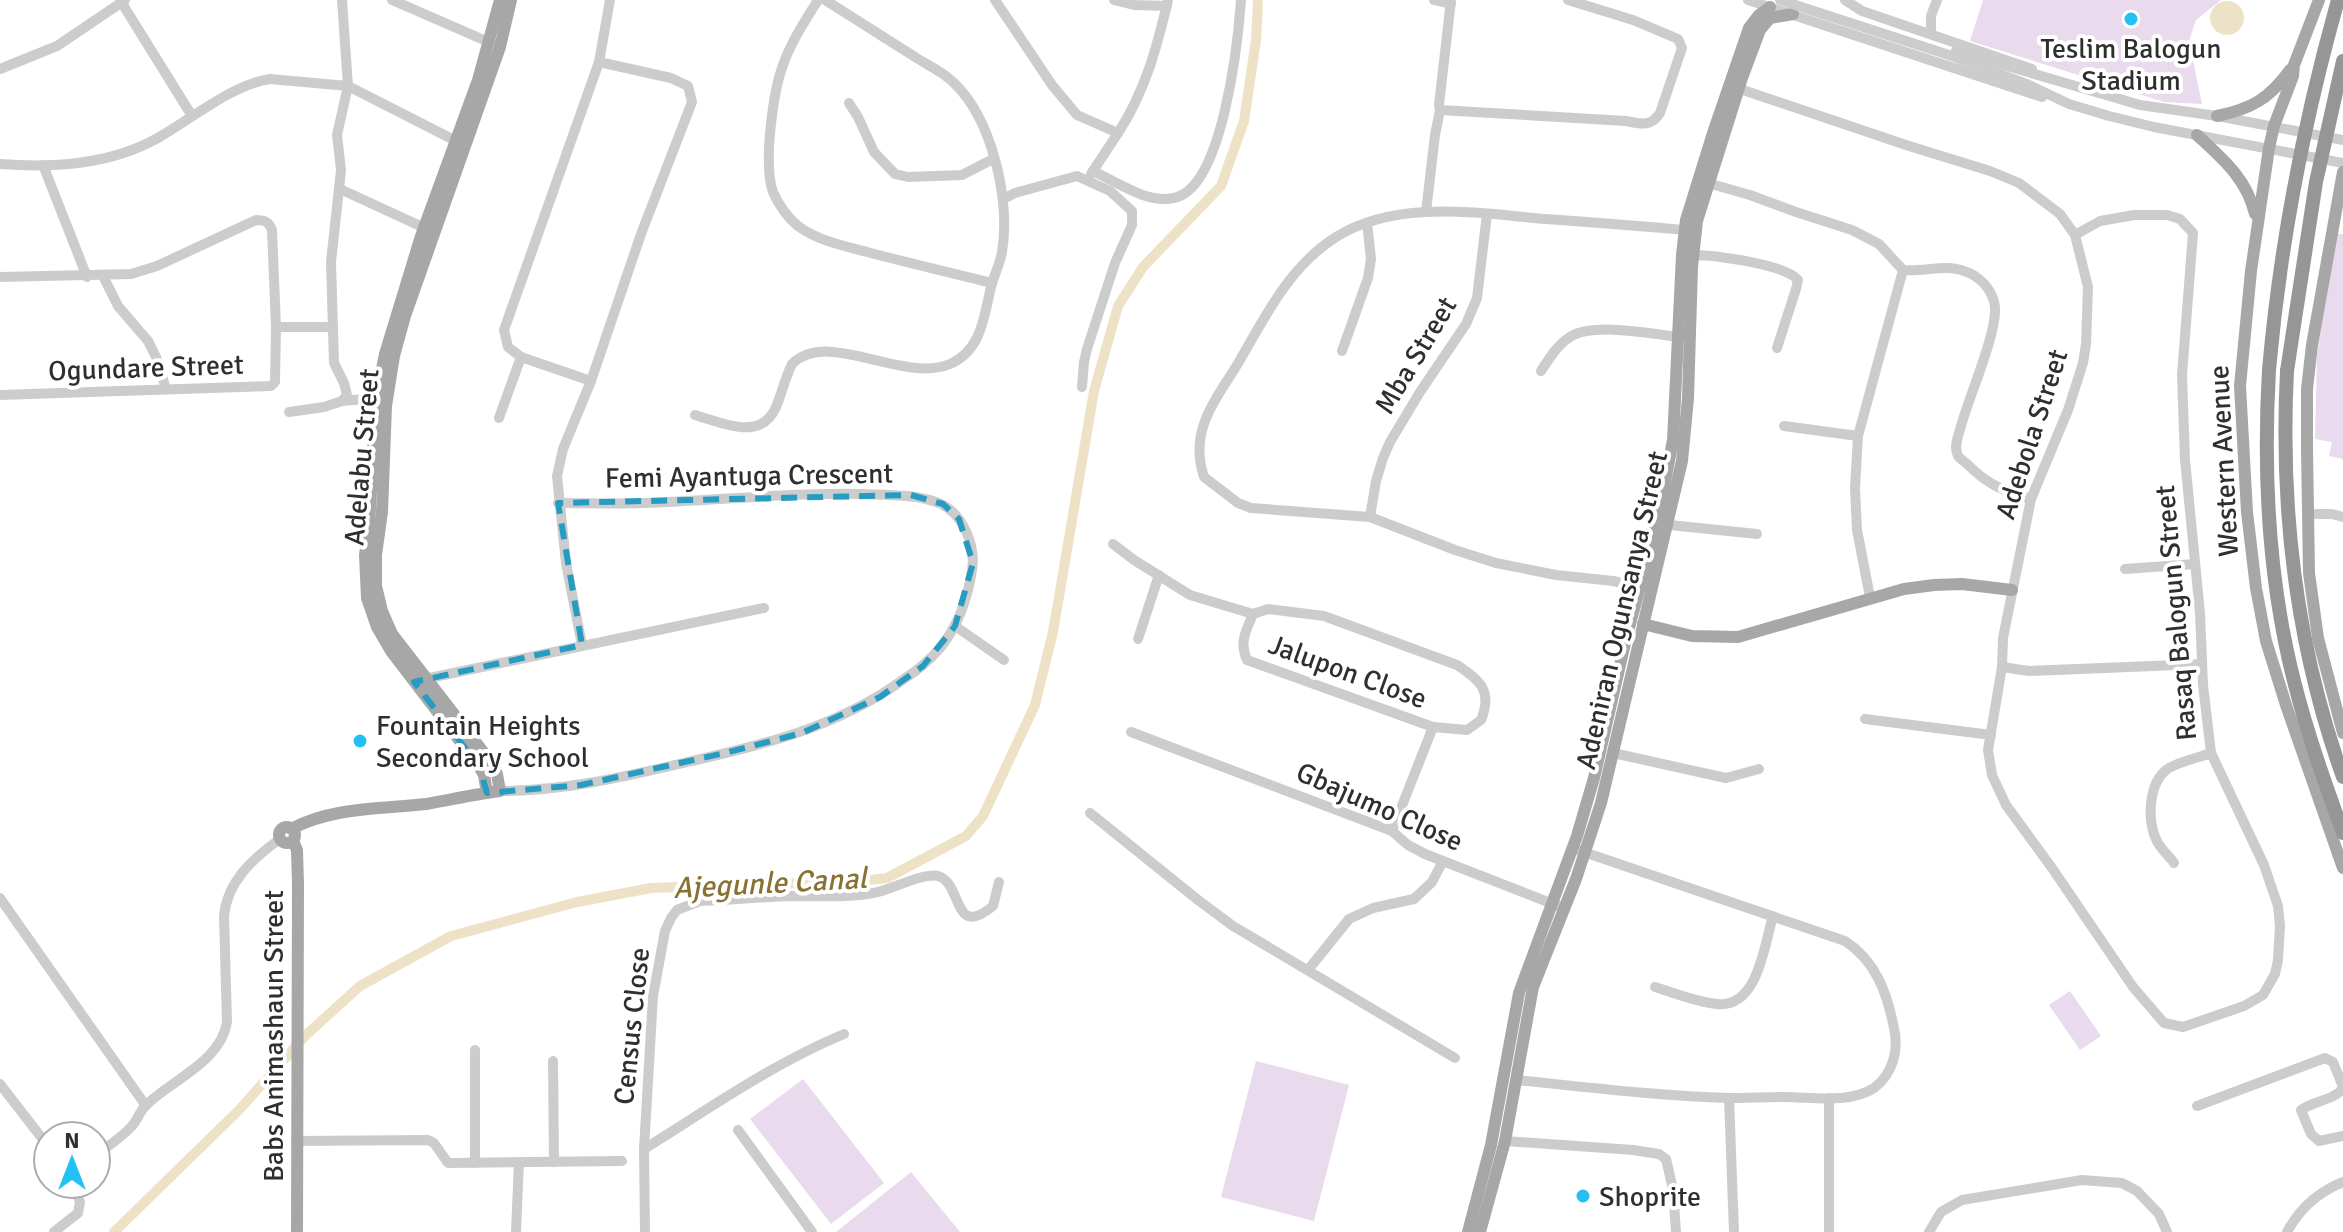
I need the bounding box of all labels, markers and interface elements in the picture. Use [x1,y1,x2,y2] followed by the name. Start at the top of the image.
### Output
[2122,10,2140,28] marker: Teslim Balogun Stadium
[2041,32,2221,98] place label: Teslim Balogun Stadium
[1368,291,1464,420] street label: Mba Street
[1988,345,2075,524] street label: Adebola Street
[48,348,245,388] street label: Ogundare Street
[2202,364,2246,558] street label: Western Avenue
[337,367,387,547] street label: Adelabu Street
[1569,448,1675,773] street label: Adeniran Ogunsanya Street
[605,456,894,496] street label: Femi Ayantuga Crescent
[2148,484,2204,742] street label: Rasaq Balogun Street
[1264,628,1431,716] street label: Jalupon Close
[376,709,589,775] place label: Fountain Heights Secondary School
[351,732,369,750] marker: Fountain Heights Secondary School
[1291,755,1468,859] street label: Gbajumo Close
[672,860,870,907] water label: Ajegunle Canal
[257,890,291,1182] street label: Babs Animashaun Street
[607,946,657,1106] street label: Census Close
[32,1120,112,1200] north arrow
[64,1127,80,1154] text: N
[1599,1180,1701,1214] place label: Shoprite
[1574,1187,1592,1205] marker: Shoprite

